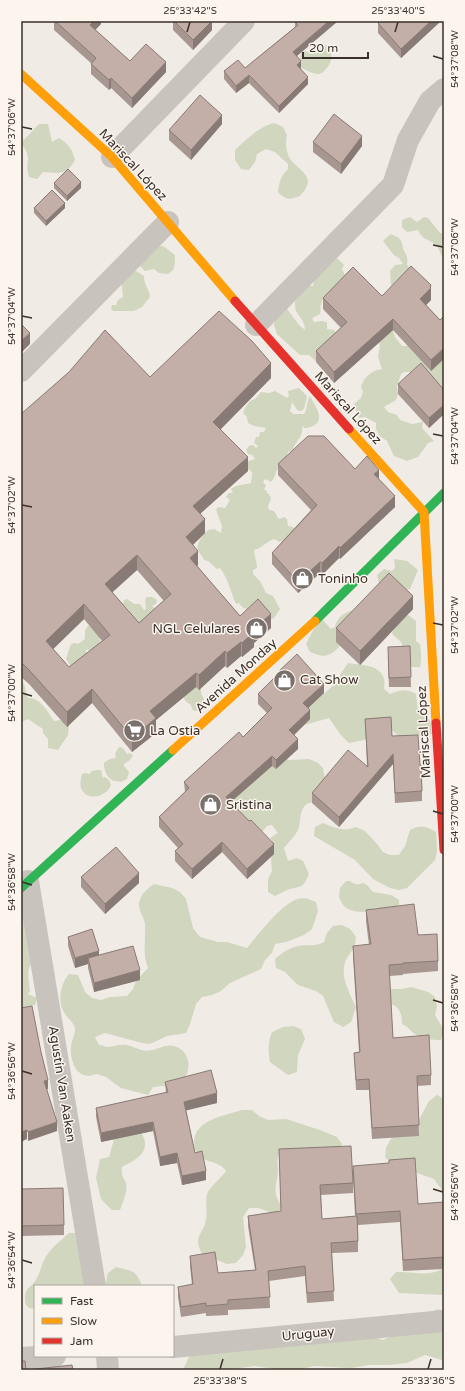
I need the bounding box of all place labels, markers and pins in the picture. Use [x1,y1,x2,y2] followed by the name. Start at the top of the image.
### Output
[290,566,316,592] shop icon: Toninho
[318,571,368,587] place label: Toninho
[243,616,269,642] shop icon: NGL Celulares
[153,621,240,637] place label: NGL Celulares
[272,667,298,693] shop icon: Cat Show
[300,672,358,688] place label: Cat Show
[122,718,148,744] supermarket icon: La Ostia
[150,723,200,739] place label: La Ostia
[198,792,224,818] shop icon: Sristina
[226,797,272,813] place label: Sristina

